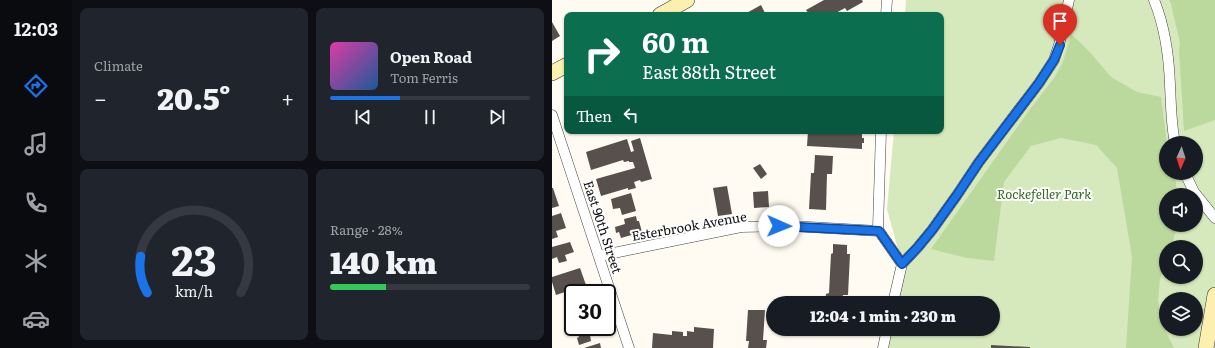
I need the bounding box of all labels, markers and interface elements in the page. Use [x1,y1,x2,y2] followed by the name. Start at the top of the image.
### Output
[1043,4,1077,45] pin
[1049,10,1071,32] icon: arrive
[14,15,58,42] text: 12:03
[642,20,709,62] text: 60 m
[576,28,628,80] icon: right
[390,45,472,68] text: Open Road
[94,56,143,75] text: Climate
[642,58,776,85] text: East 88th Street
[390,68,458,87] text: Tom Ferris
[22,72,50,100] icon: directions
[157,75,231,119] text: 20.5°
[94,81,107,114] text: −
[281,81,294,114] text: +
[576,104,612,127] text: Then
[620,104,642,126] icon: left
[352,106,374,128] icon: previous
[419,106,441,128] icon: pause
[486,106,508,128] icon: next
[22,130,50,158] icon: music
[1159,136,1203,180] north arrow
[1159,136,1203,336] map controls
[579,178,628,276] street label: East 90th Street
[997,184,1092,203] park label: Rockefeller Park
[1159,188,1203,232] button: sound
[22,189,50,217] icon: phone
[758,205,800,247] position arrow
[630,206,748,245] street label: Esterbrook Avenue
[330,220,403,239] text: Range · 28%
[171,226,217,288] text: 23
[330,239,437,283] text: 140 km
[1159,240,1203,284] button: search
[22,247,50,275] icon: climate
[175,279,214,300] text: km/h
[564,284,616,336] speed limit sign: 30
[1159,292,1203,336] button: layers
[810,304,956,327] text: 12:04 · 1 min · 230 m
[22,305,50,333] icon: car

